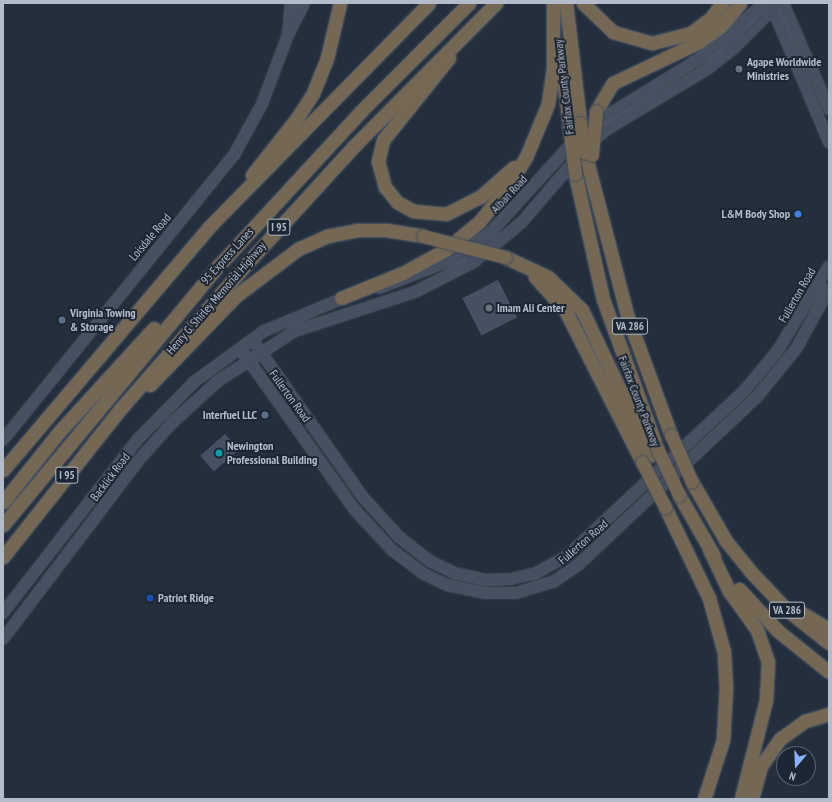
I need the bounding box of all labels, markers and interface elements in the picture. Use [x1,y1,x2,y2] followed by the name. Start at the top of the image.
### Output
[551,38,577,136] street label: Fairfax County Parkway
[747,55,822,83] place label: Agape Worldwide Ministries
[734,64,744,74] marker: Agape Worldwide Ministries
[488,172,530,216] street label: Alban Road
[721,207,790,221] place label: L&M Body Shop
[793,209,803,219] marker: L&M Body Shop
[126,211,174,263] street label: Loisdale Road
[267,218,291,236] road number: I 95
[198,225,256,287] street label: 95 Express Lanes
[163,238,269,358] street label: Henry G. Shirley Memorial Highway
[776,265,818,325] street label: Fullerton Road
[497,301,565,315] place label: Imam Ali Center
[484,303,494,313] marker: Imam Ali Center
[70,306,136,334] place label: Virginia Towing & Storage
[57,315,67,325] marker: Virginia Towing & Storage
[611,317,649,335] road number: VA 286
[615,353,663,449] street label: Fairfax County Parkway
[266,367,314,425] street label: Fullerton Road
[203,408,257,422] place label: Interfuel LLC
[260,410,270,420] marker: Interfuel LLC
[227,439,317,467] place label: Newington Professional Building
[214,448,224,458] marker: Newington Professional Building
[87,450,133,504] street label: Backlick Road
[55,466,79,484] road number: I 95
[555,517,611,567] street label: Fullerton Road
[158,591,214,605] place label: Patriot Ridge
[145,593,155,603] marker: Patriot Ridge
[768,601,806,619] road number: VA 286
[776,746,816,786] north arrow
[787,769,798,784] text: N

